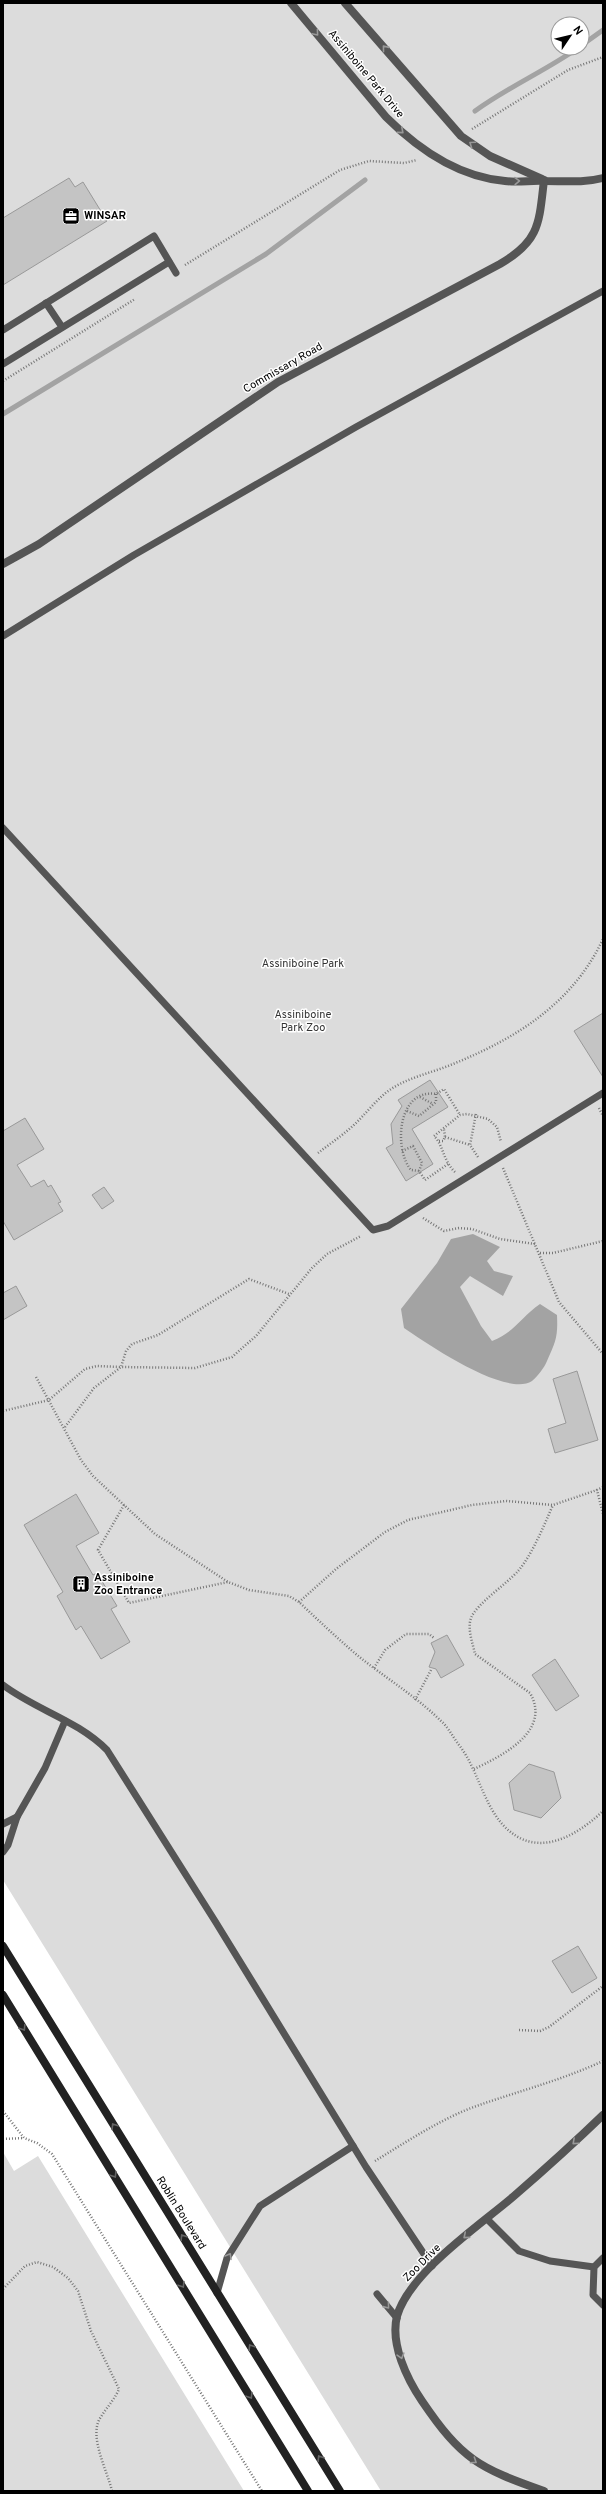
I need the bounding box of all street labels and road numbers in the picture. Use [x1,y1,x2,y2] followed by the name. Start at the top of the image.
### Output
[325,27,407,121] street label: Assiniboine Park Drive
[241,340,325,396] street label: Commissary Road
[153,2174,209,2252] street label: Roblin Boulevard
[400,2241,444,2285] street label: Zoo Drive

